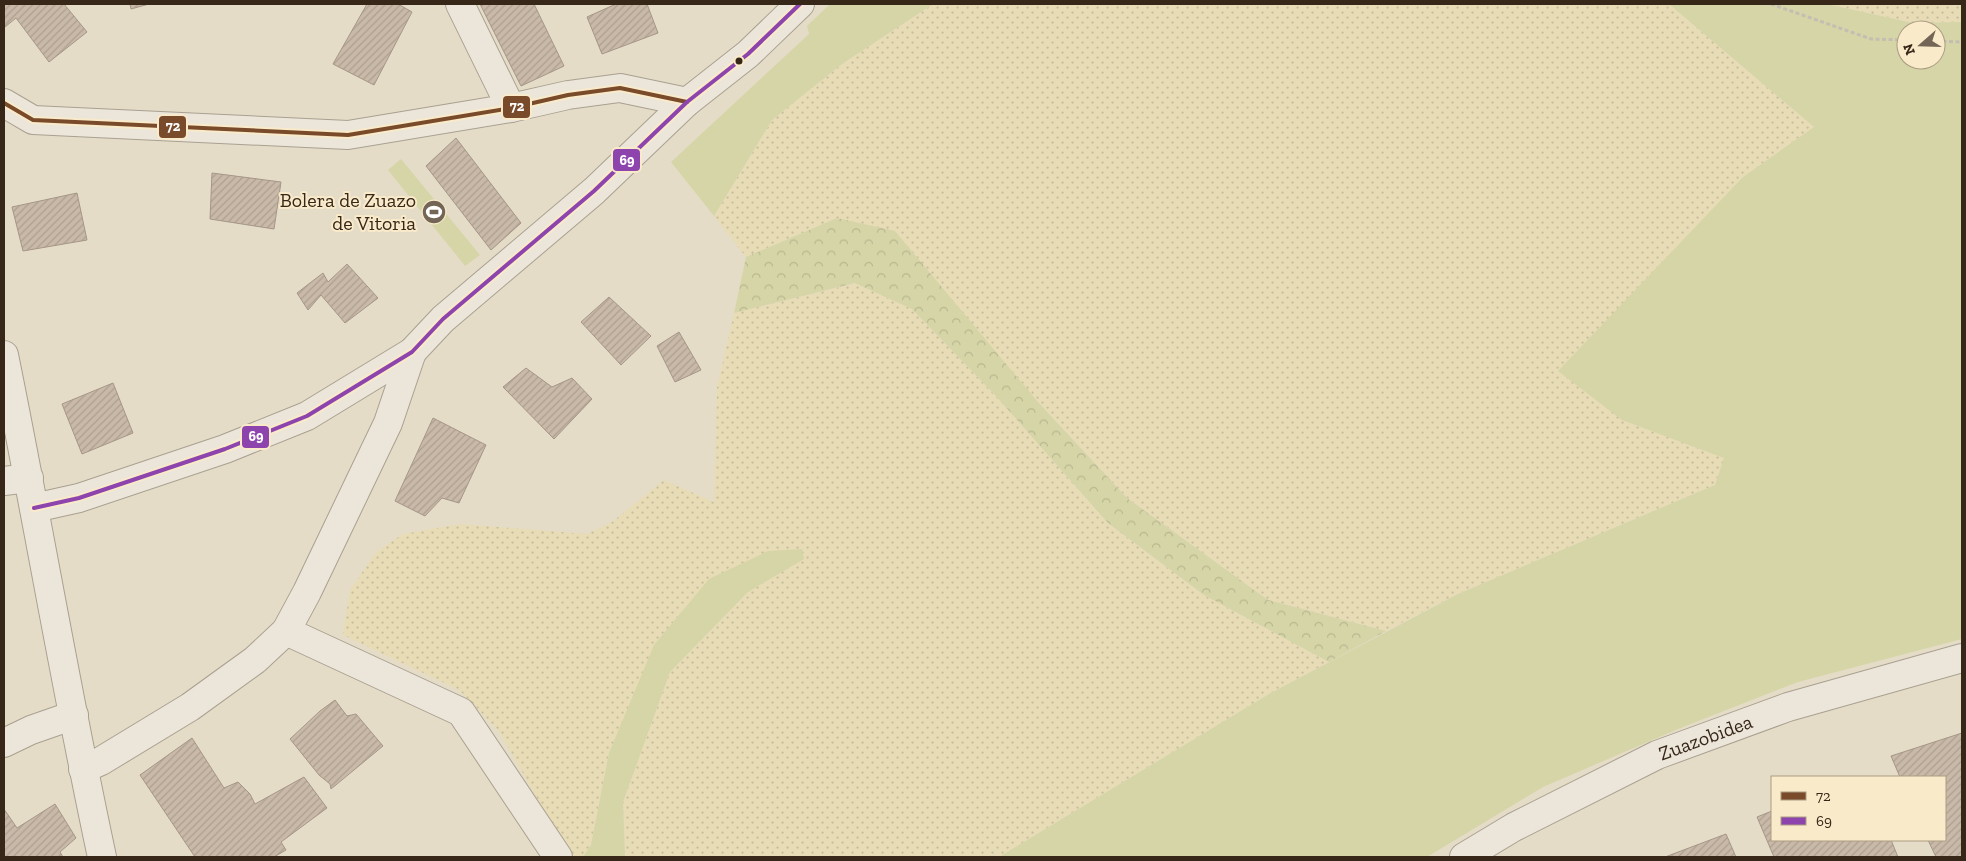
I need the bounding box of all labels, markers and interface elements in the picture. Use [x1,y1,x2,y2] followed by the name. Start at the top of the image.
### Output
[1896,20,1946,70] north arrow
[1899,41,1919,57] text: N
[734,56,744,66] unlabelled marker
[502,95,531,119] line badge: 72
[510,98,525,115] text: 72
[158,115,187,139] line badge: 72
[166,118,181,135] text: 72
[612,148,641,172] line badge: 69
[620,152,635,169] text: 69
[280,188,416,235] place label: Bolera de Zuazo de Vitoria
[421,199,447,225] sports icon: Bolera de Zuazo de Vitoria
[241,425,270,449] line badge: 69
[249,428,264,445] text: 69
[1655,709,1756,765] street label: Zuazobidea
[1771,776,1946,841] legend
[1816,787,1831,805] text: 72
[1816,812,1832,830] text: 69

